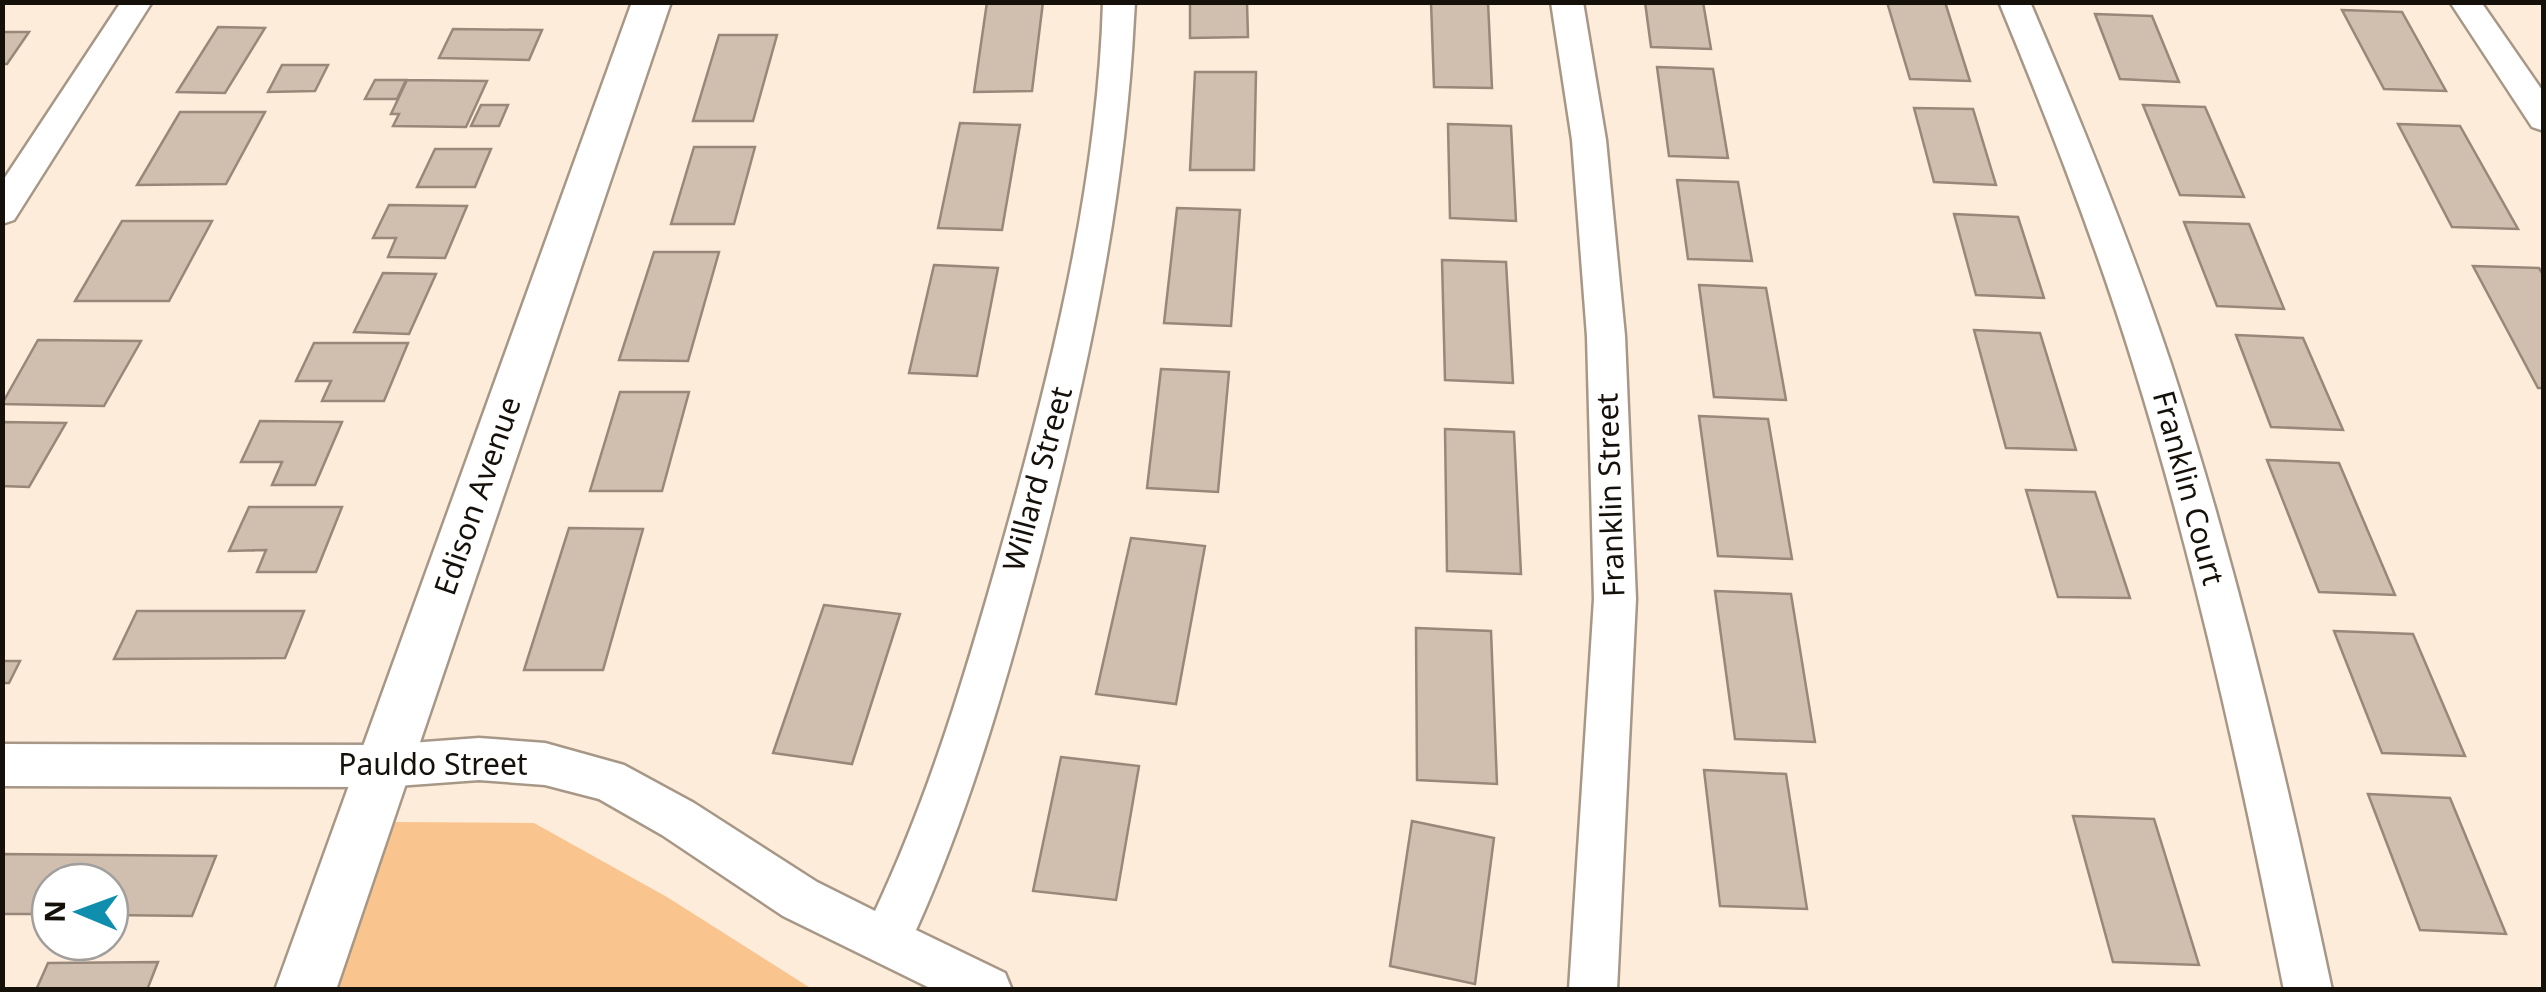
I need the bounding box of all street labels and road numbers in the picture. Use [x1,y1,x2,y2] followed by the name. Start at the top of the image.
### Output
[992,381,1081,576] street label: Willard Street
[2144,386,2235,589] street label: Franklin Court
[423,391,530,600] street label: Edison Avenue
[1585,392,1634,598] street label: Franklin Street
[338,743,528,784] street label: Pauldo Street

